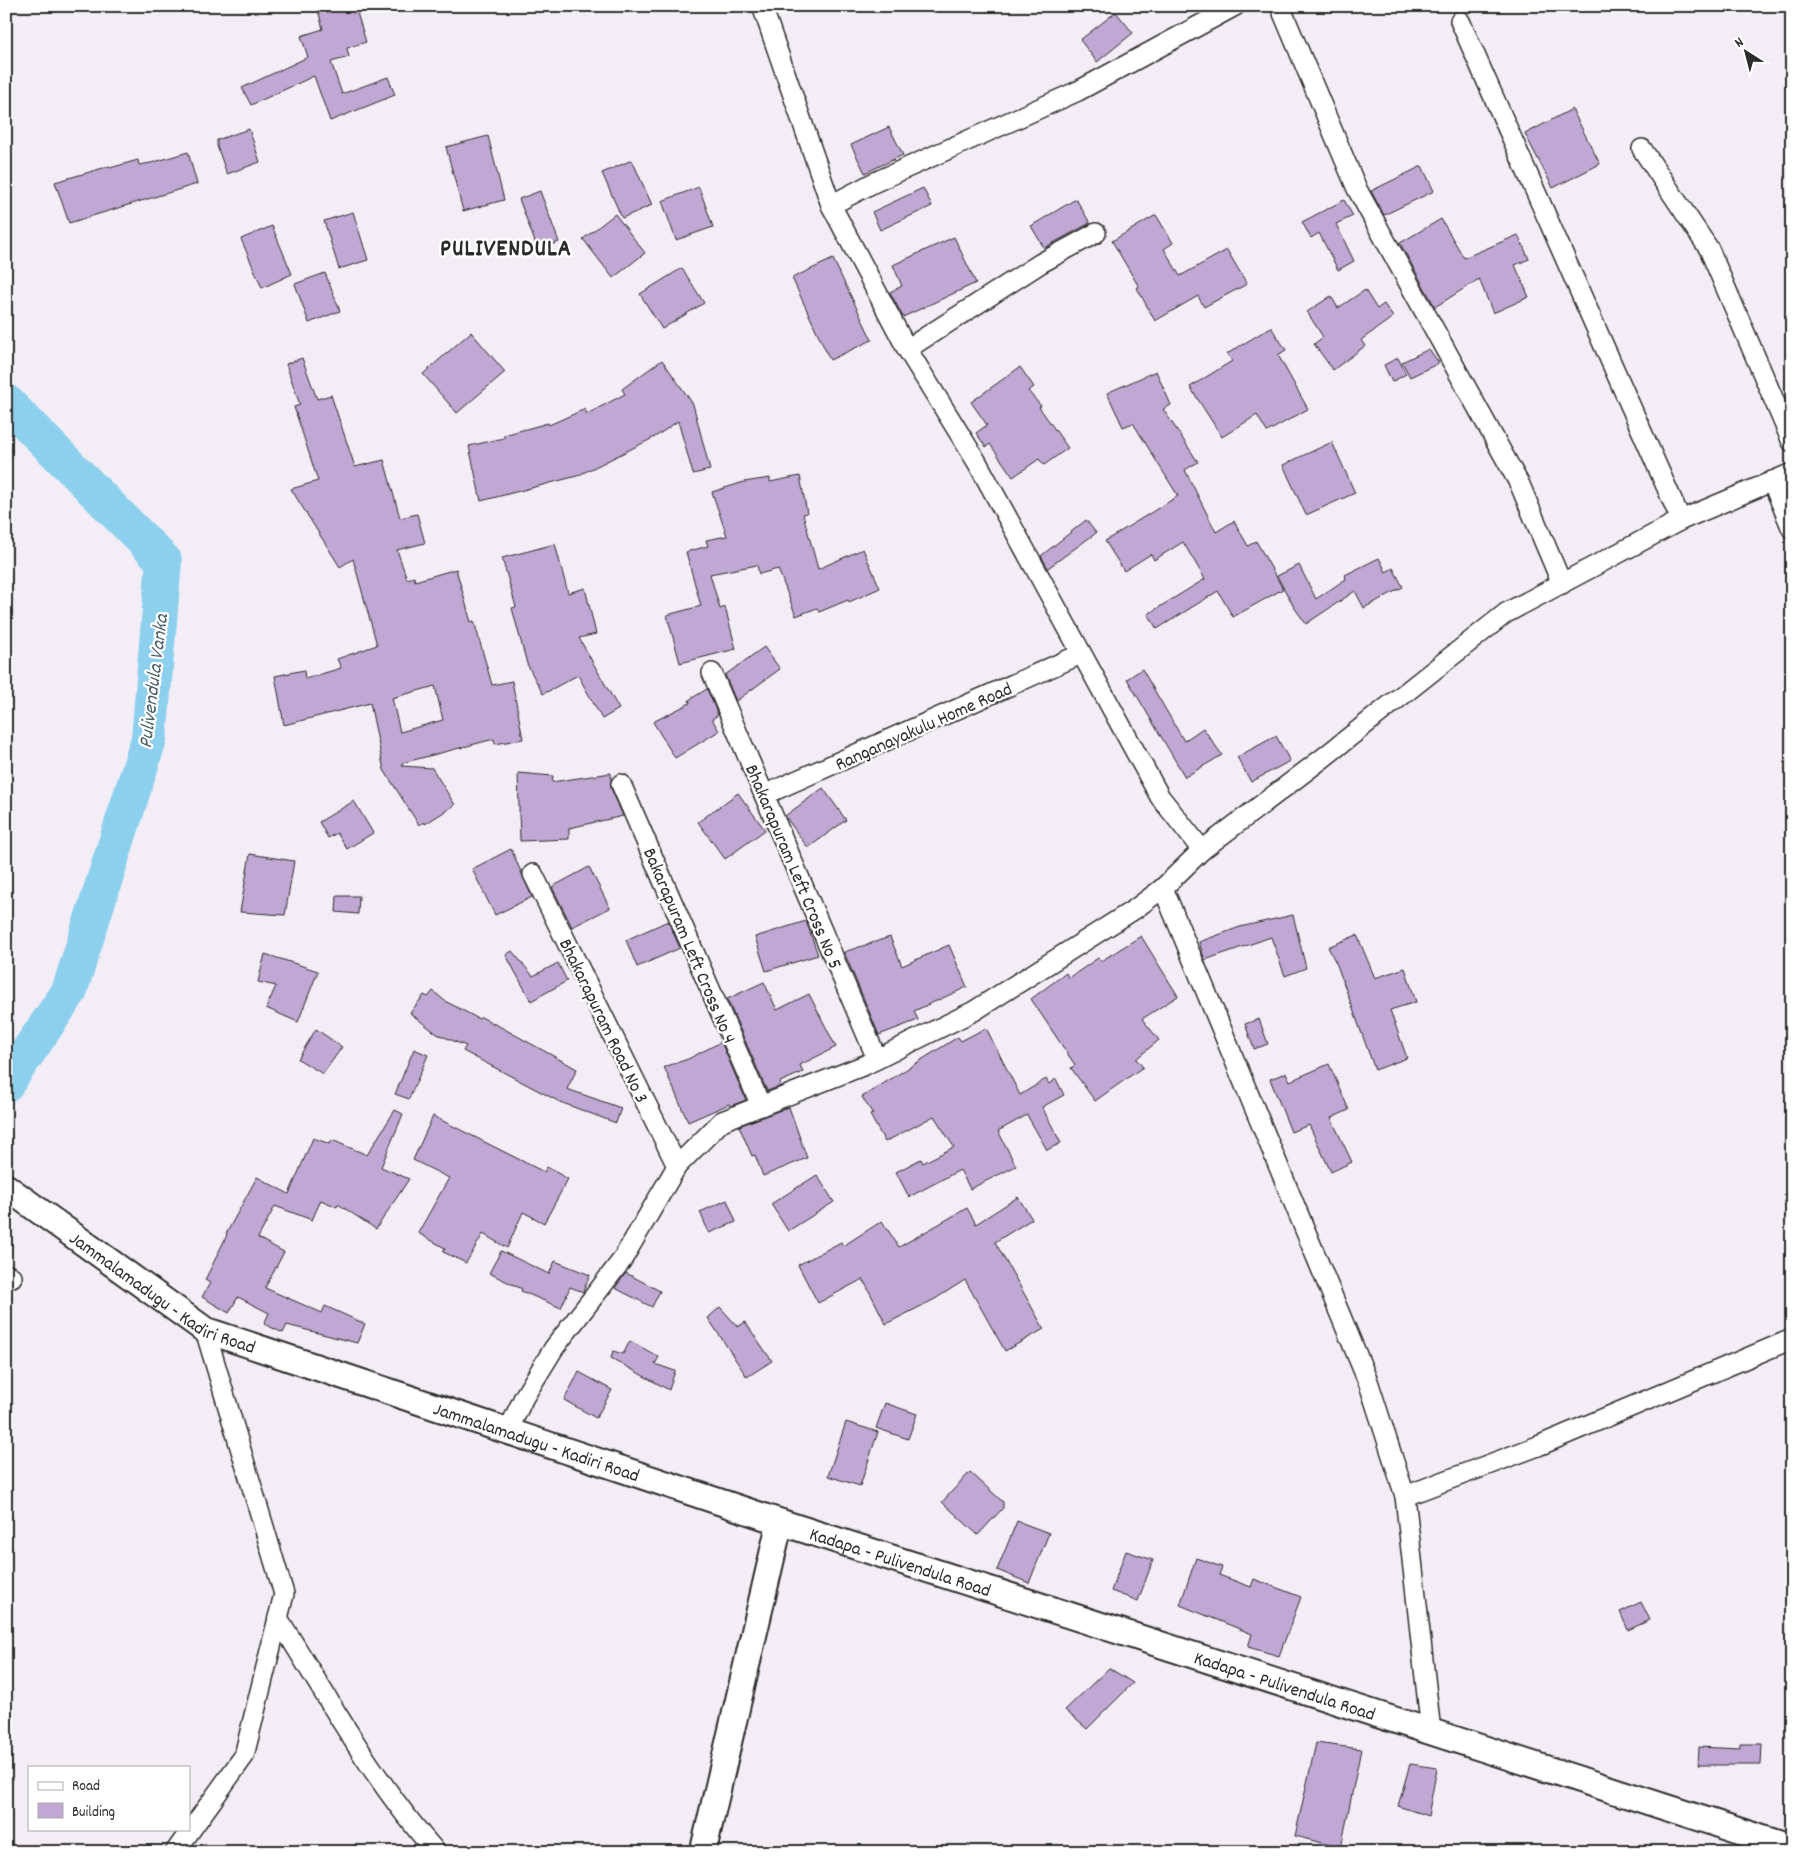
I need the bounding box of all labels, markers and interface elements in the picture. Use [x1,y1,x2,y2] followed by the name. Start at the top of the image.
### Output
[1720,28,1770,78] north arrow
[1731,33,1748,53] text: N
[440,233,572,267] district label: PULIVENDULA
[133,611,177,750] water label: Pulivendula Vanka
[832,677,1017,779] street label: Ranganayakulu Home Road
[736,761,847,974] street label: Bhakarapuram Left Cross No 5
[634,844,741,1048] street label: Bakarapuram Left Cross No 4
[550,935,653,1108] street label: Bhakarapuram Road No 3
[63,1227,258,1363] street label: Jammalamadugu - Kadiri Road
[429,1397,642,1491] street label: Jammalamadugu - Kadiri Road
[806,1522,994,1606] street label: Kadapa - Pulivendula Road
[1190,1646,1378,1730] street label: Kadapa - Pulivendula Road
[28,1766,190,1830] legend
[72,1776,100,1798] text: Road
[72,1802,115,1824] text: Building

